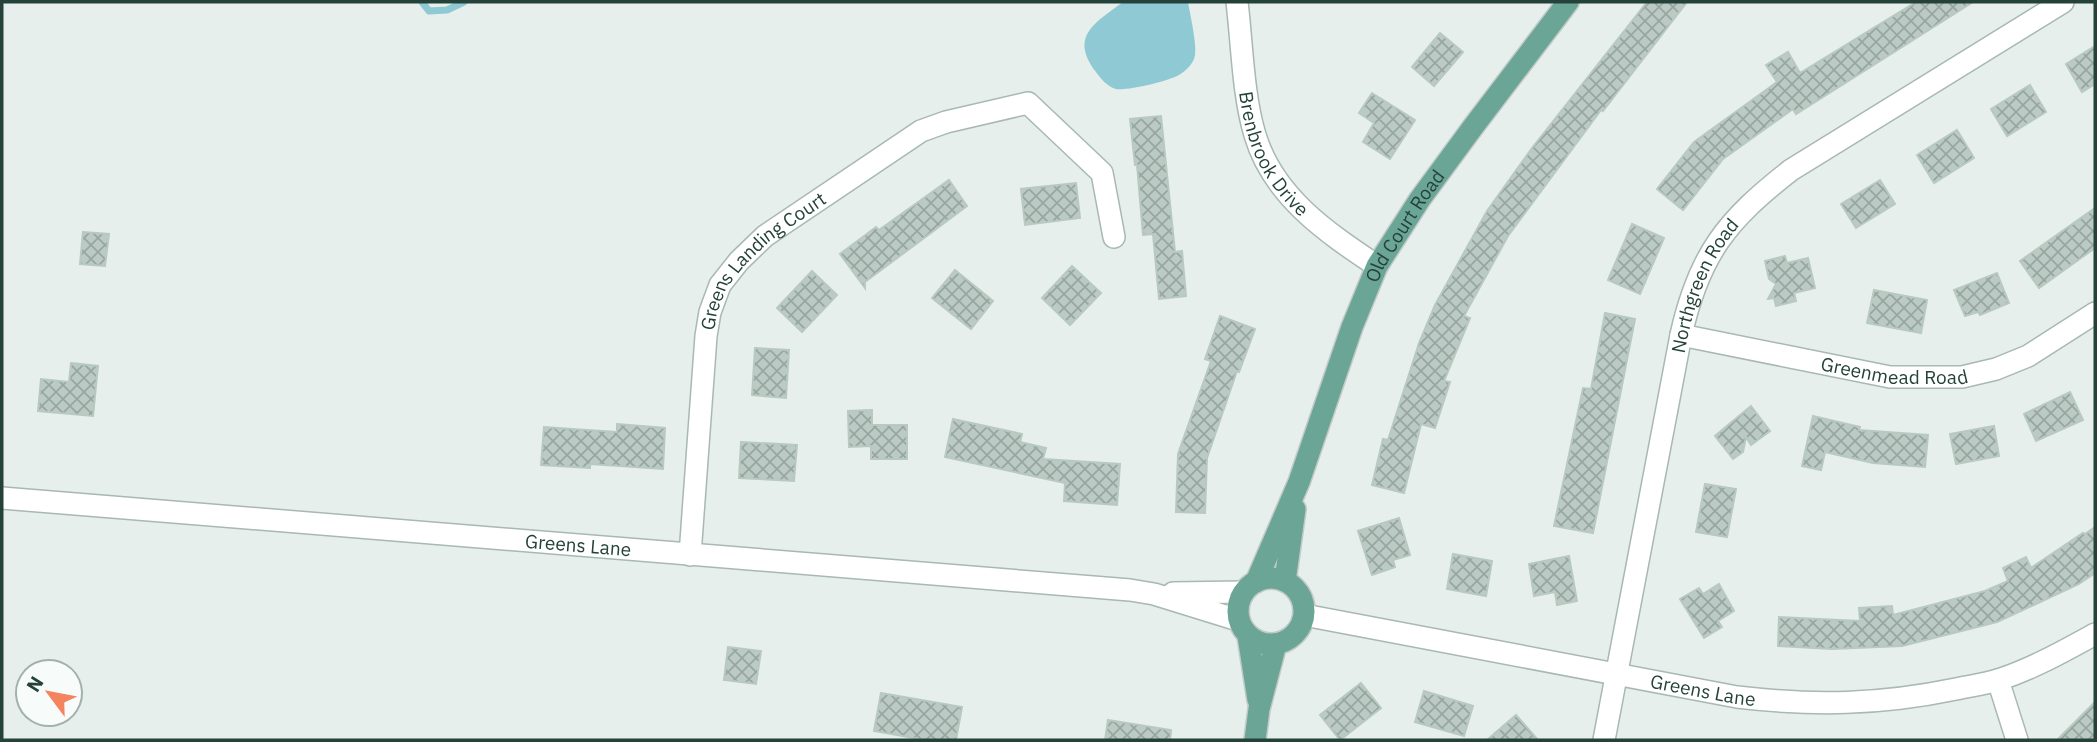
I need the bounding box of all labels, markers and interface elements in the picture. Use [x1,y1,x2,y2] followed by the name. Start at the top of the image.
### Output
[1234,90,1314,221] street label: Brenbrook Drive
[1360,165,1450,286] street label: Old Court Road
[695,187,830,332] street label: Greens Landing Court
[1666,213,1744,355] street label: Northgreen Road
[1819,351,1971,390] street label: Greenmead Road
[524,529,632,561] street label: Greens Lane
[14,658,84,728] north arrow
[1648,669,1757,711] street label: Greens Lane
[21,672,48,696] text: N

